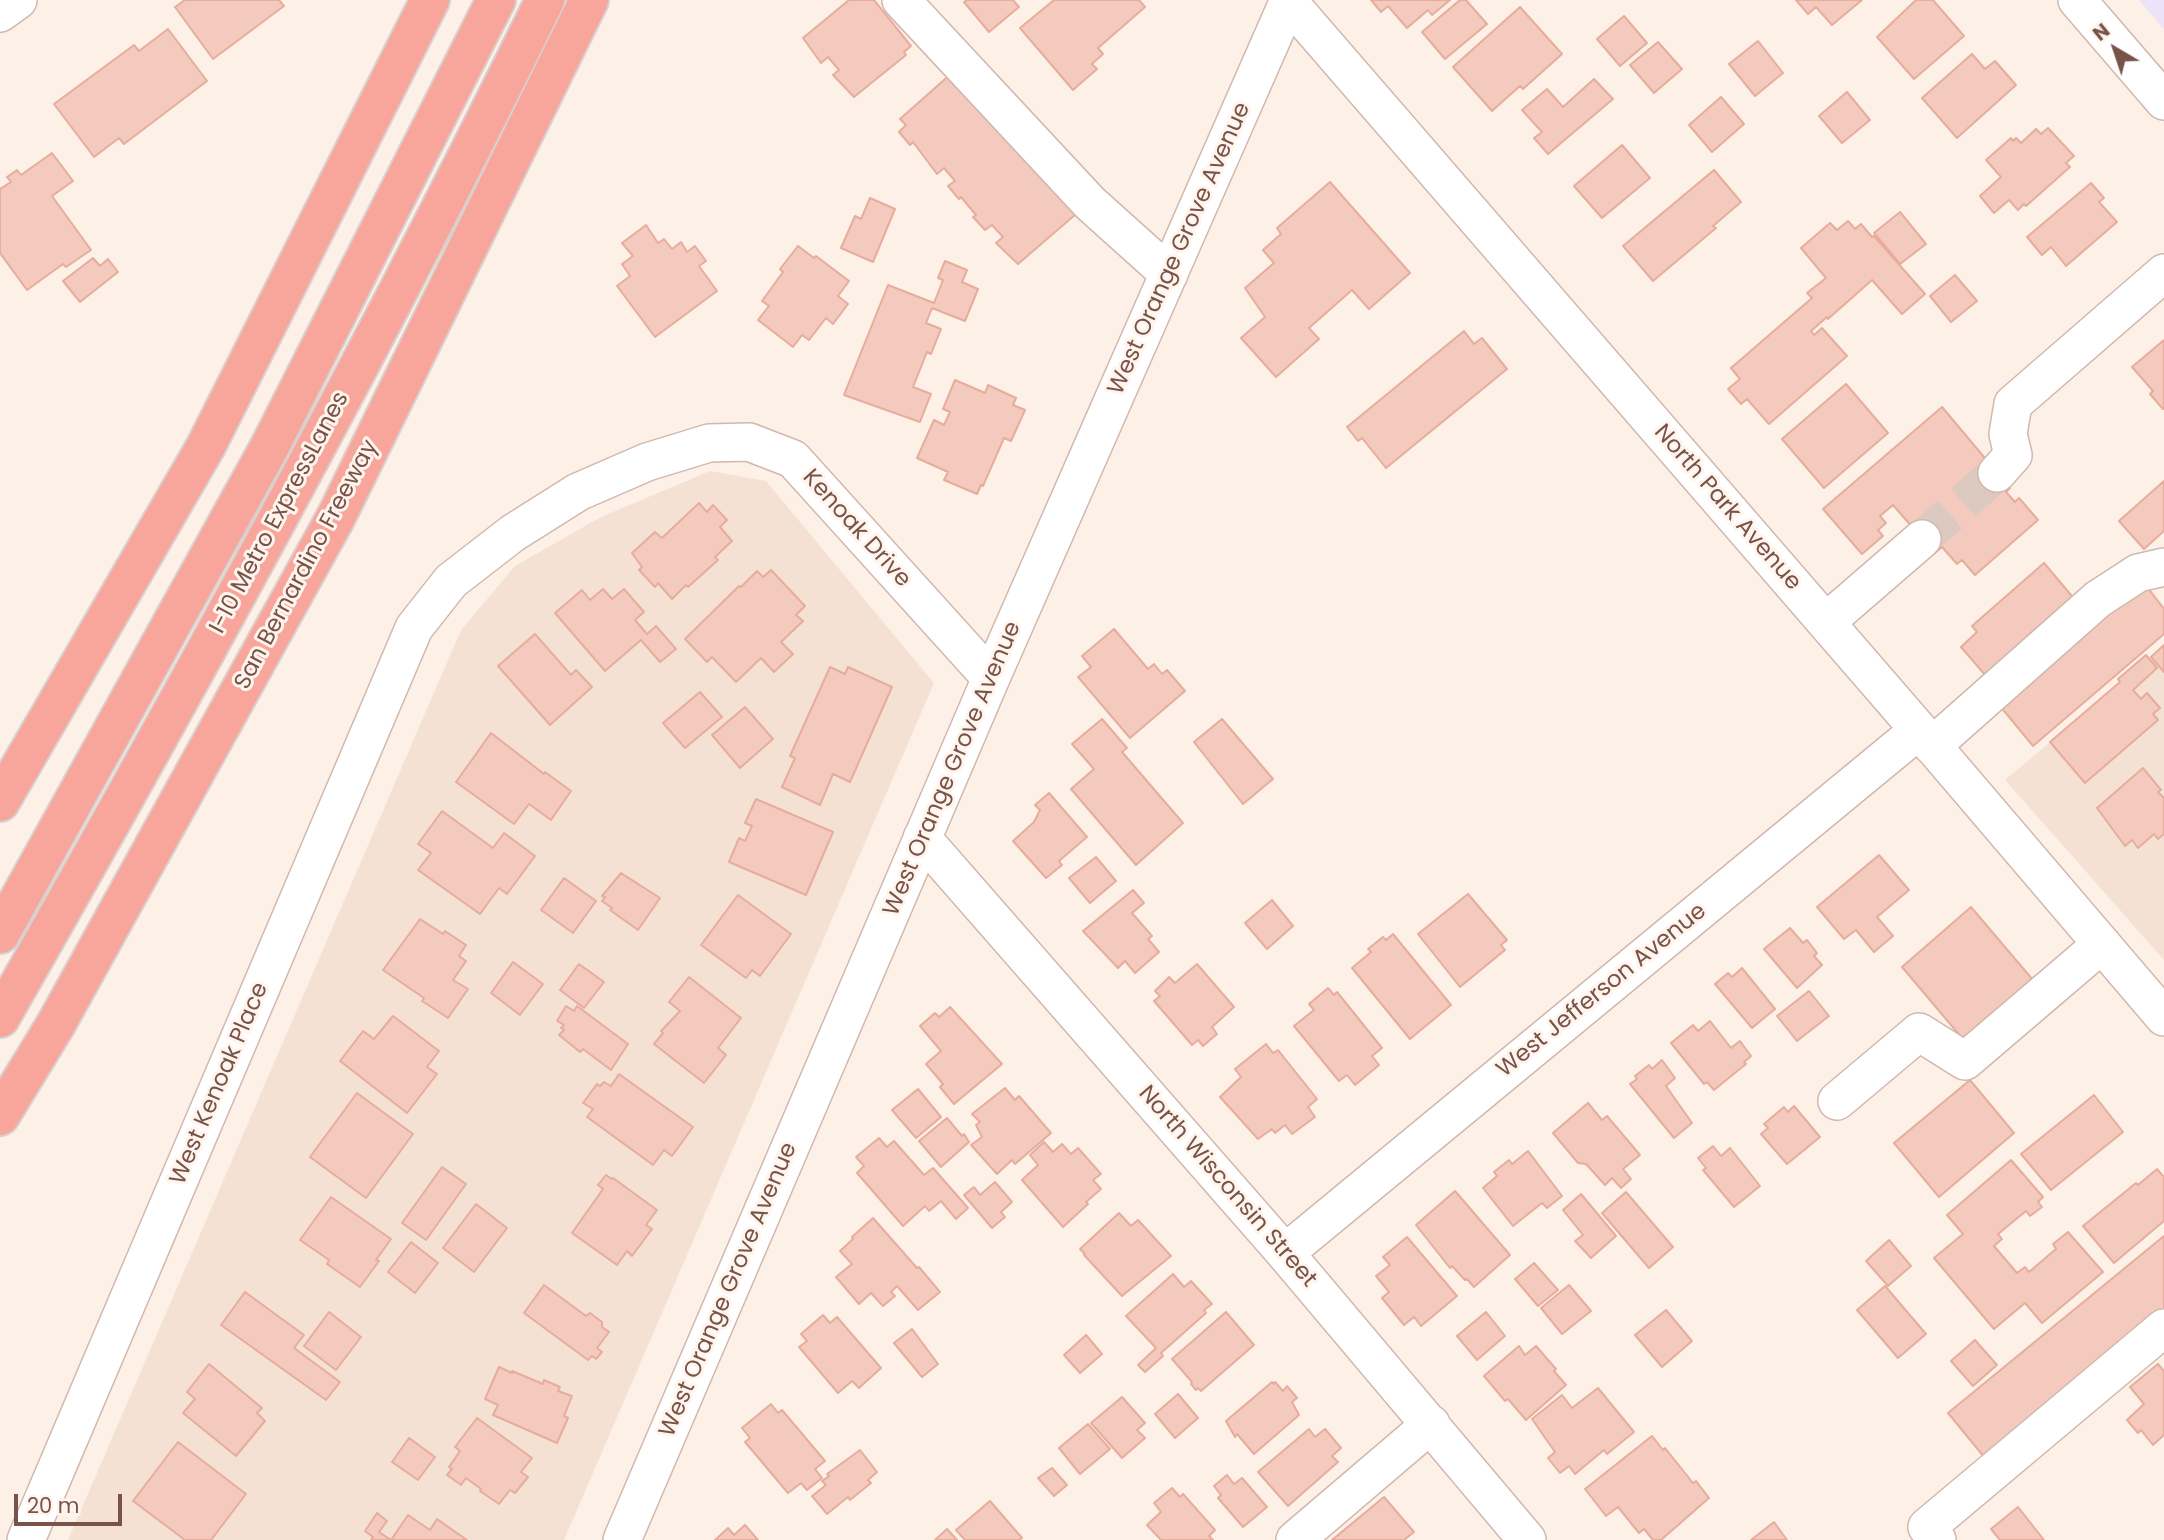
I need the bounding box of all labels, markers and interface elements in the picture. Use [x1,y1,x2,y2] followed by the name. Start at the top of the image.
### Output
[2080,14,2150,84] north arrow
[2087,17,2116,47] text: N
[1103,99,1257,399] street label: West Orange Grove Avenue
[204,387,356,639] street label: I-10 Metro ExpressLanes
[1648,420,1806,596] street label: North Park Avenue
[229,436,385,694] street label: San Bernardino Freeway
[796,465,916,593] street label: Kenoak Drive
[878,618,1028,920] street label: West Orange Grove Avenue
[1492,898,1712,1084] street label: West Jefferson Avenue
[165,979,275,1189] street label: West Kenoak Place
[1132,1081,1322,1293] street label: North Wisconsin Street
[654,1139,804,1441] street label: West Orange Grove Avenue
[18,1480,126,1524] scale bar
[27,1491,80,1520] text: 20 m

